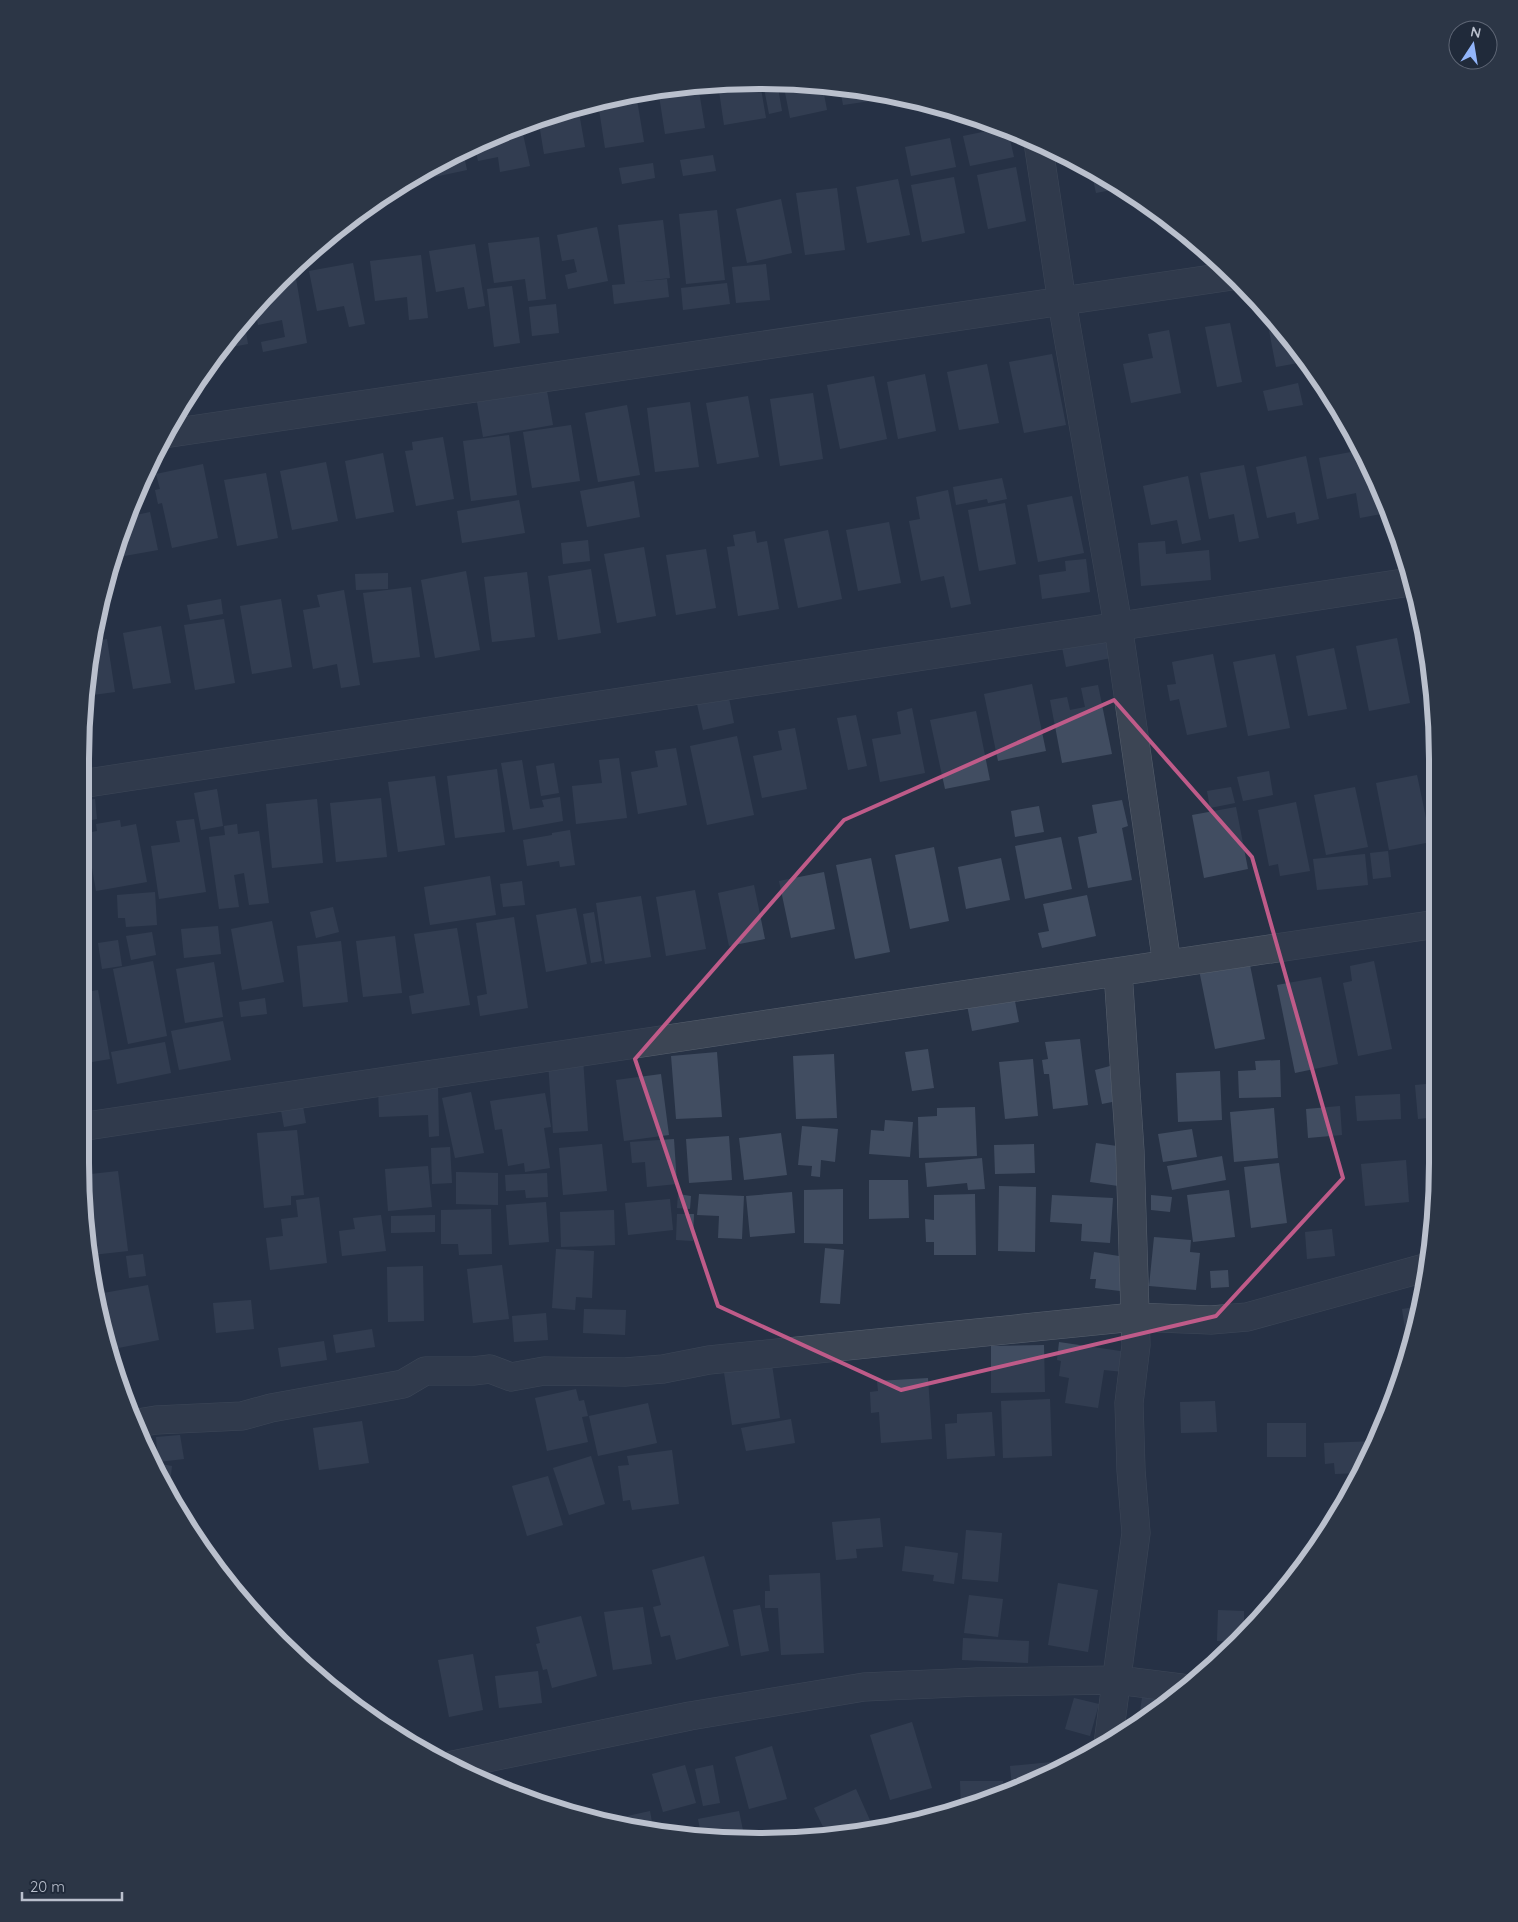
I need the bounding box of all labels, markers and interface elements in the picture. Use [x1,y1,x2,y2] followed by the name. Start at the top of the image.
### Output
[1448,20,1498,70] north arrow
[1469,22,1483,42] text: N
[22,1870,122,1902] scale bar
[30,1877,65,1896] text: 20 m

